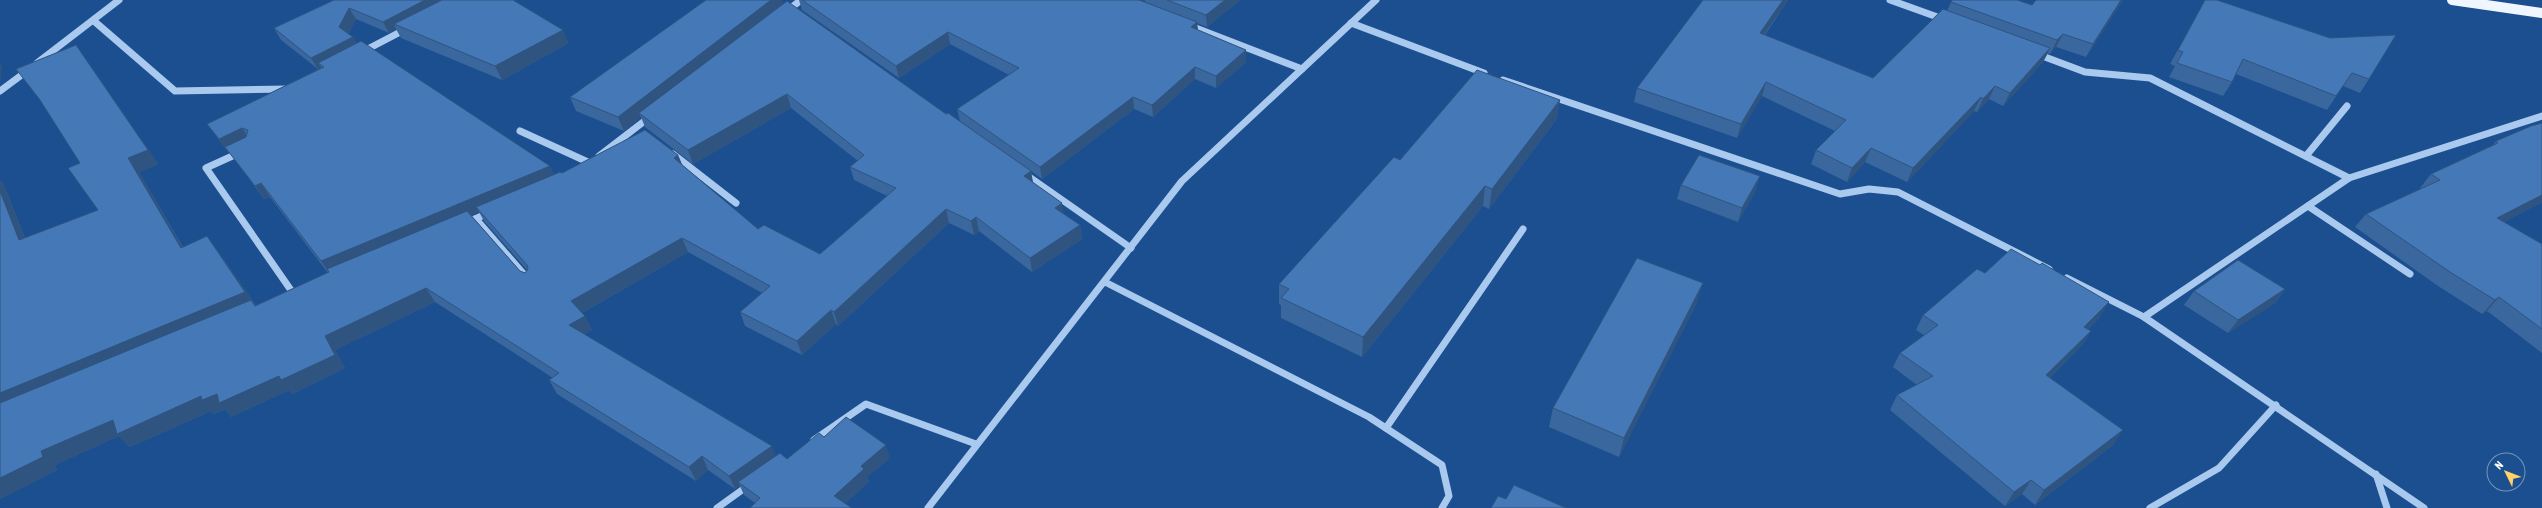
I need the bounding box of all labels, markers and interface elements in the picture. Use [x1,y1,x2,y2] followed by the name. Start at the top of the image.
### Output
[2486,452,2526,492] north arrow
[2492,459,2505,472] text: N

